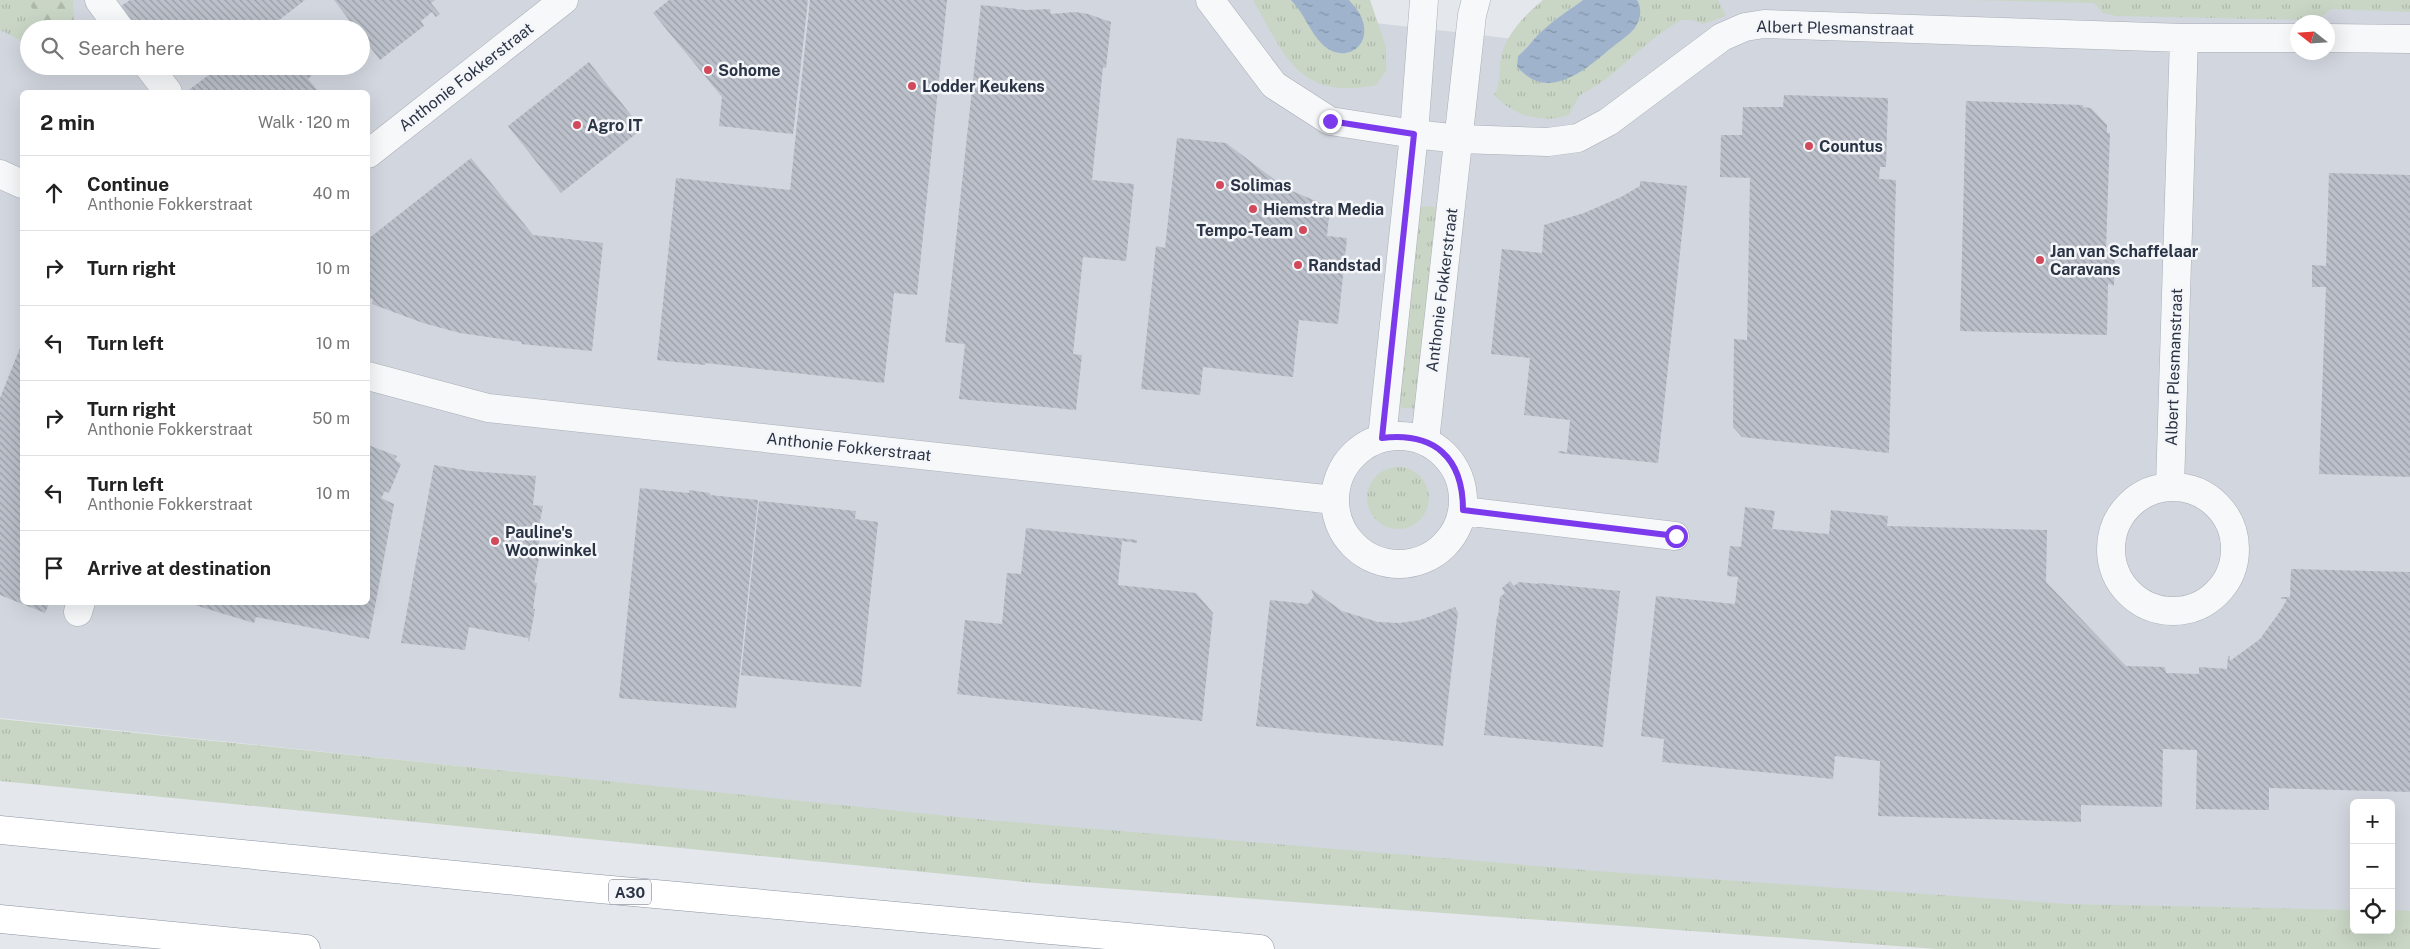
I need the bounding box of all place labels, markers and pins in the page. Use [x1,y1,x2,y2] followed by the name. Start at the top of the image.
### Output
[718,61,780,80] place label: Sohome
[702,64,714,76] marker: Sohome
[922,77,1045,96] place label: Lodder Keukens
[906,80,918,92] marker: Lodder Keukens
[587,116,643,135] place label: Agro IT
[571,119,583,131] marker: Agro IT
[1819,137,1883,156] place label: Countus
[1803,140,1815,152] marker: Countus
[1230,176,1291,195] place label: Solimas
[1214,179,1226,191] marker: Solimas
[1263,200,1384,219] place label: Hiemstra Media
[1247,203,1259,215] marker: Hiemstra Media
[1196,221,1293,240] place label: Tempo-Team
[1297,224,1309,236] marker: Tempo-Team
[2050,242,2199,279] place label: Jan van Schaffelaar Caravans
[2034,254,2046,266] marker: Jan van Schaffelaar Caravans
[1308,256,1381,275] place label: Randstad
[1292,259,1304,271] marker: Randstad
[505,523,597,560] place label: Pauline's Woonwinkel
[489,535,501,547] marker: Pauline's Woonwinkel

